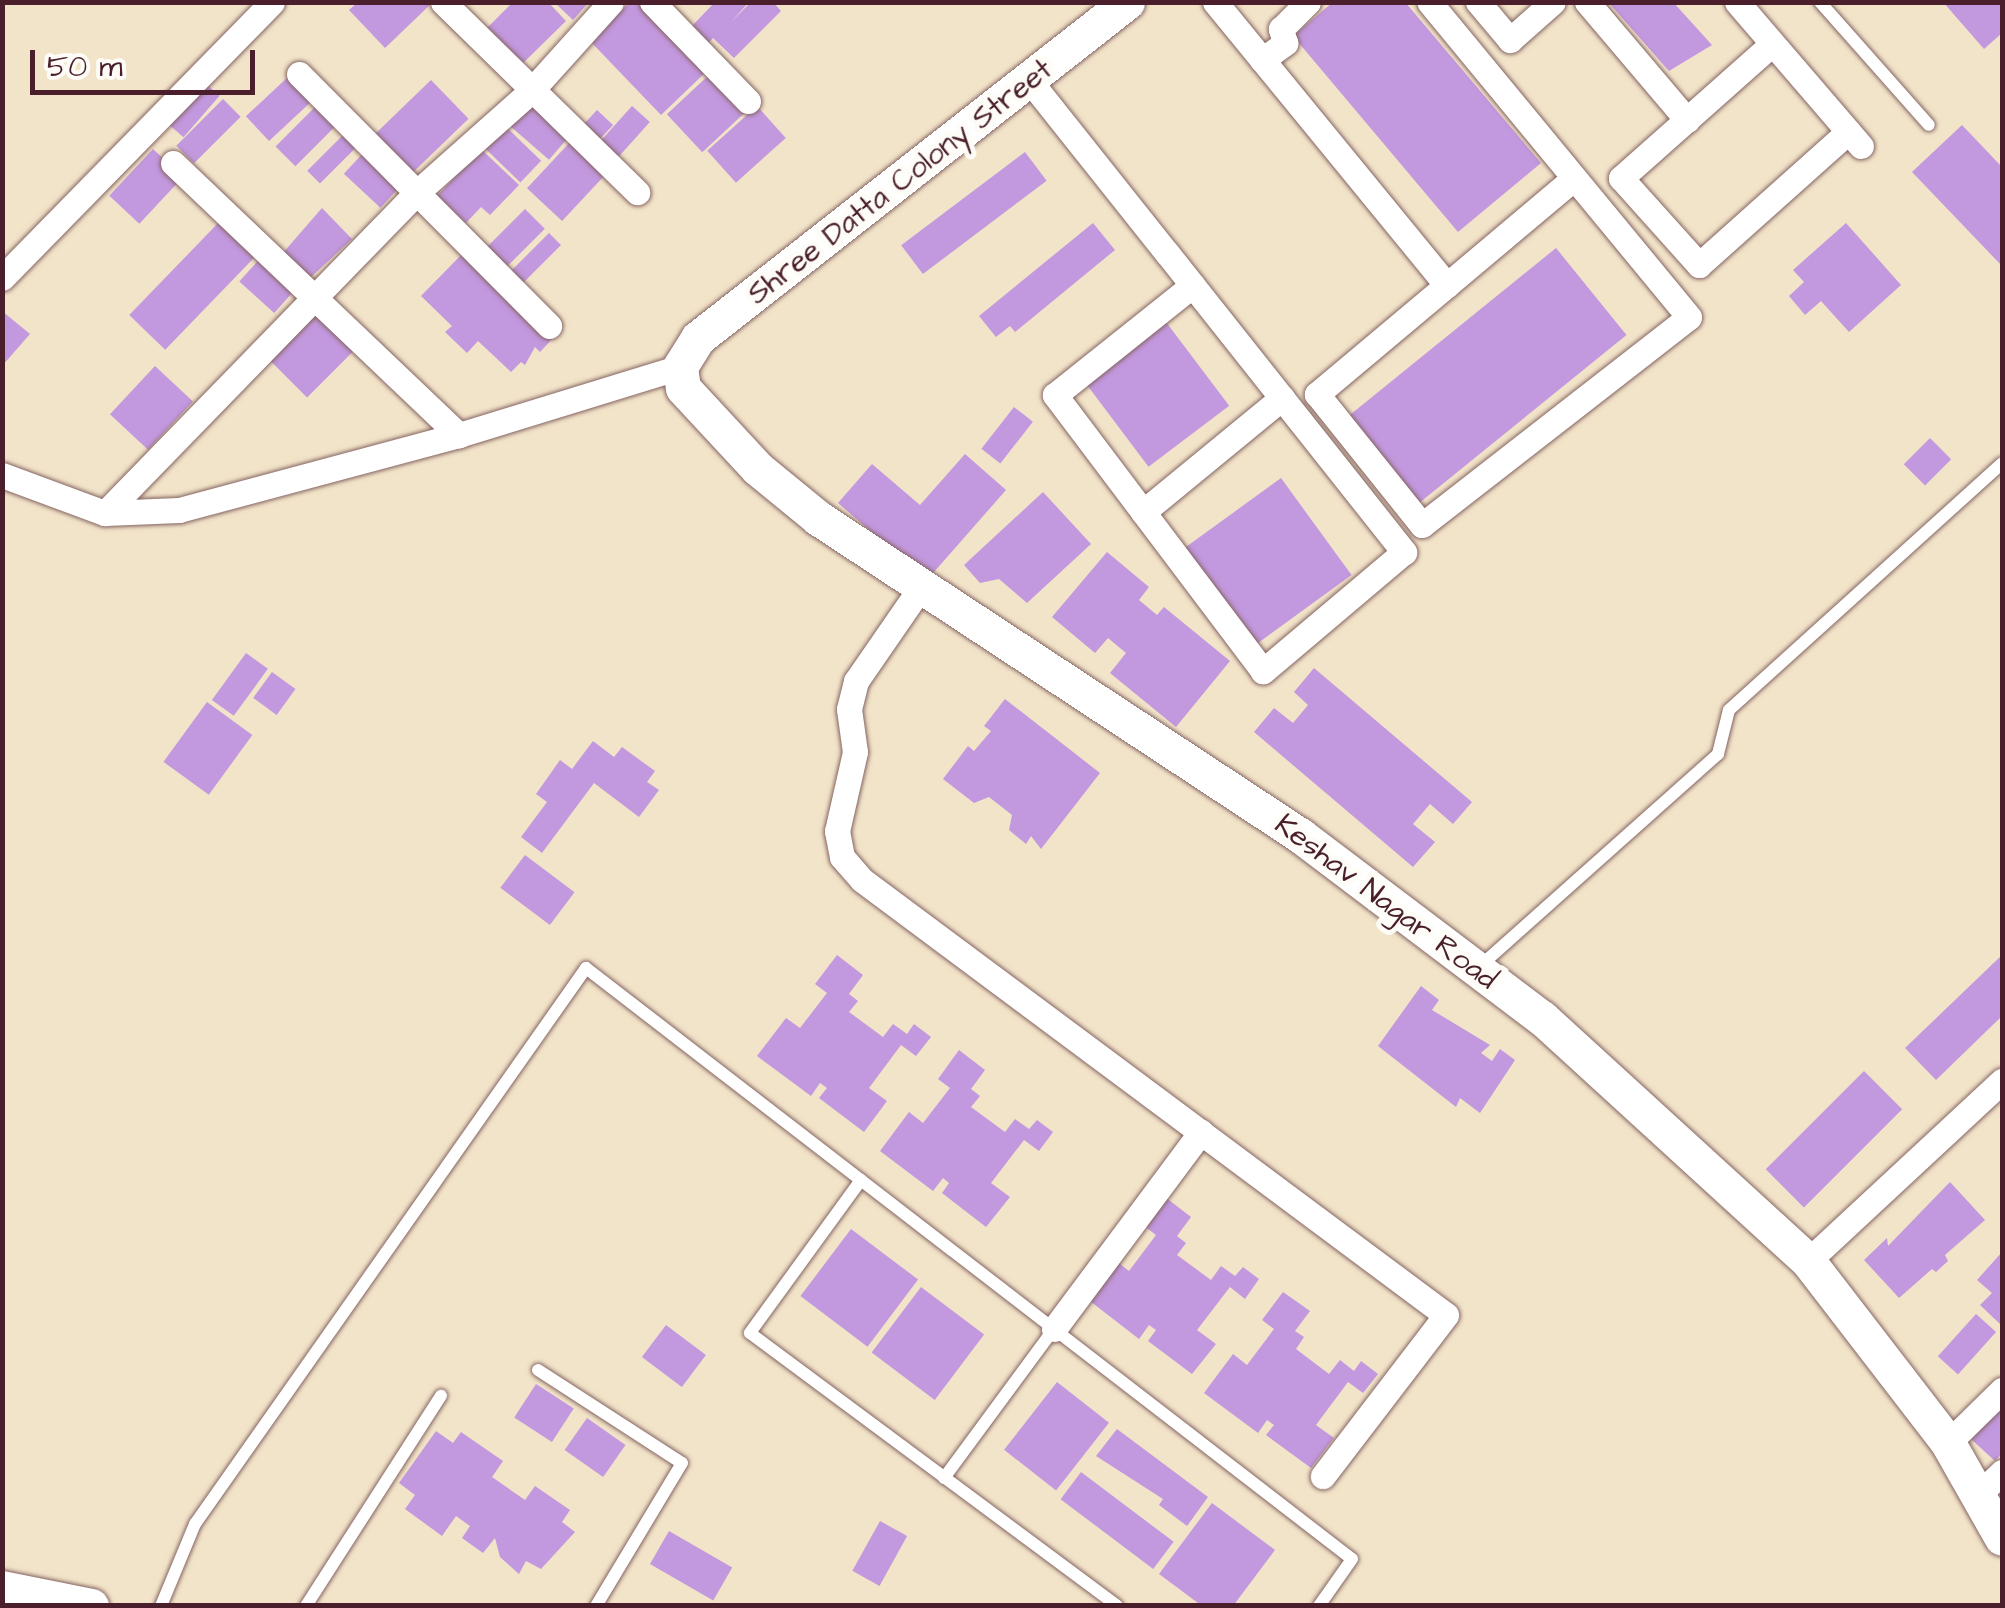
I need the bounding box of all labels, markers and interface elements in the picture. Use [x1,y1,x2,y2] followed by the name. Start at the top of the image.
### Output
[35,30,260,92] scale bar
[47,46,123,88] text: 50 m
[740,52,1060,312] street label: Shree Datta Colony Street
[1268,807,1504,997] street label: Keshav Nagar Road

